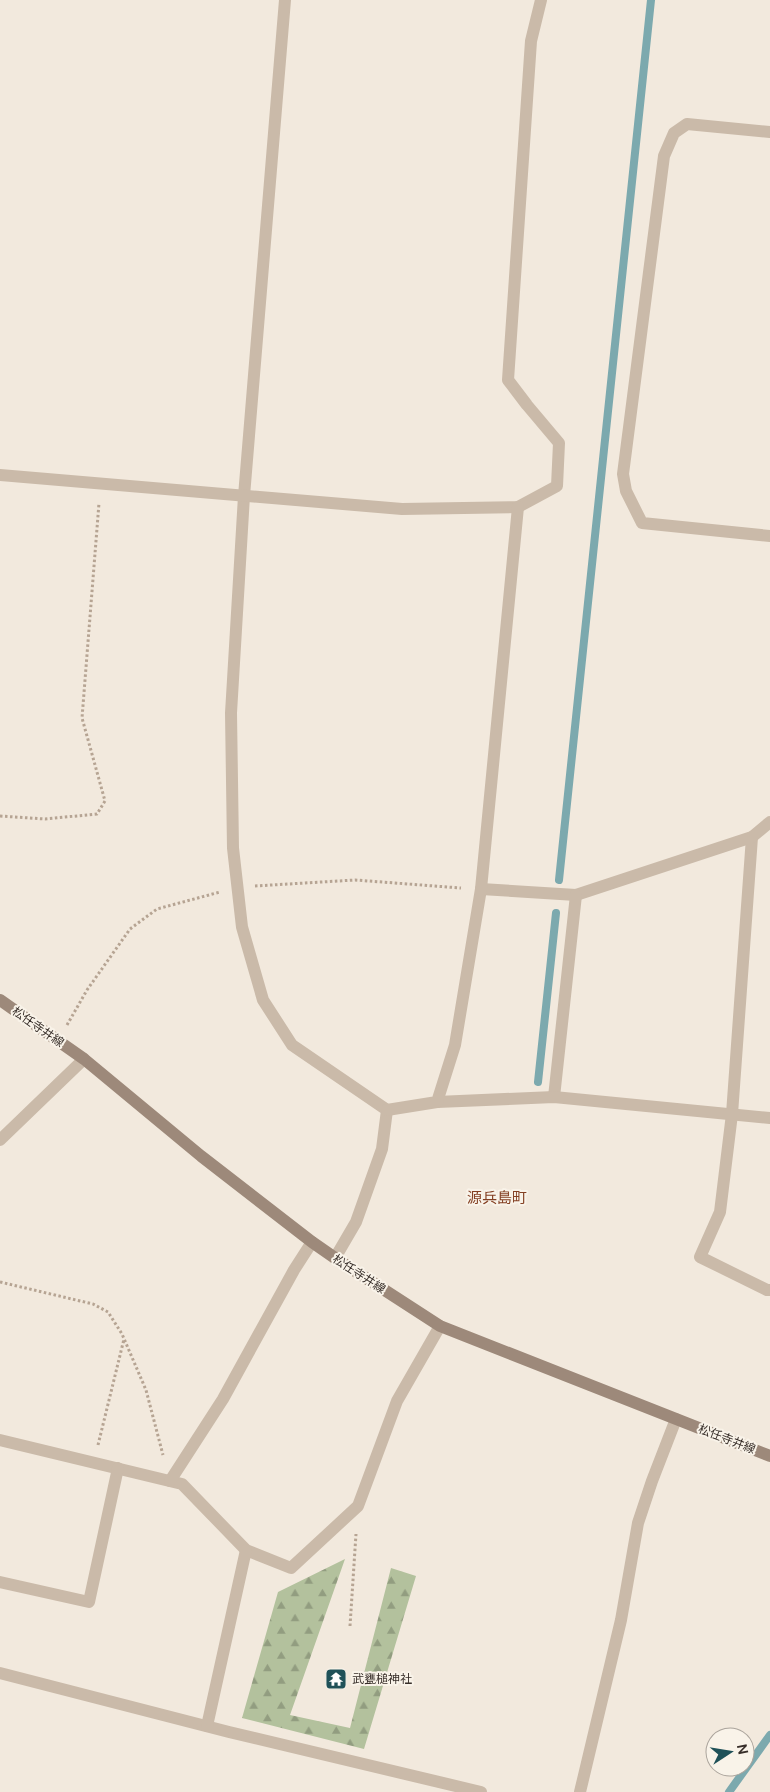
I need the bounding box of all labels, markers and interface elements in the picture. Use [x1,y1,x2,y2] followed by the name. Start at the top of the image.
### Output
[9,1003,67,1051] street label: 松任寺井線
[467,1188,527,1208] district label: 源兵島町
[329,1251,389,1297] street label: 松任寺井線
[696,1421,758,1457] street label: 松任寺井線
[324,1667,348,1691] temple icon: 武甕槌神社
[352,1671,412,1687] place label: 武甕槌神社
[705,1727,755,1777] north arrow
[733,1742,753,1756] text: N

